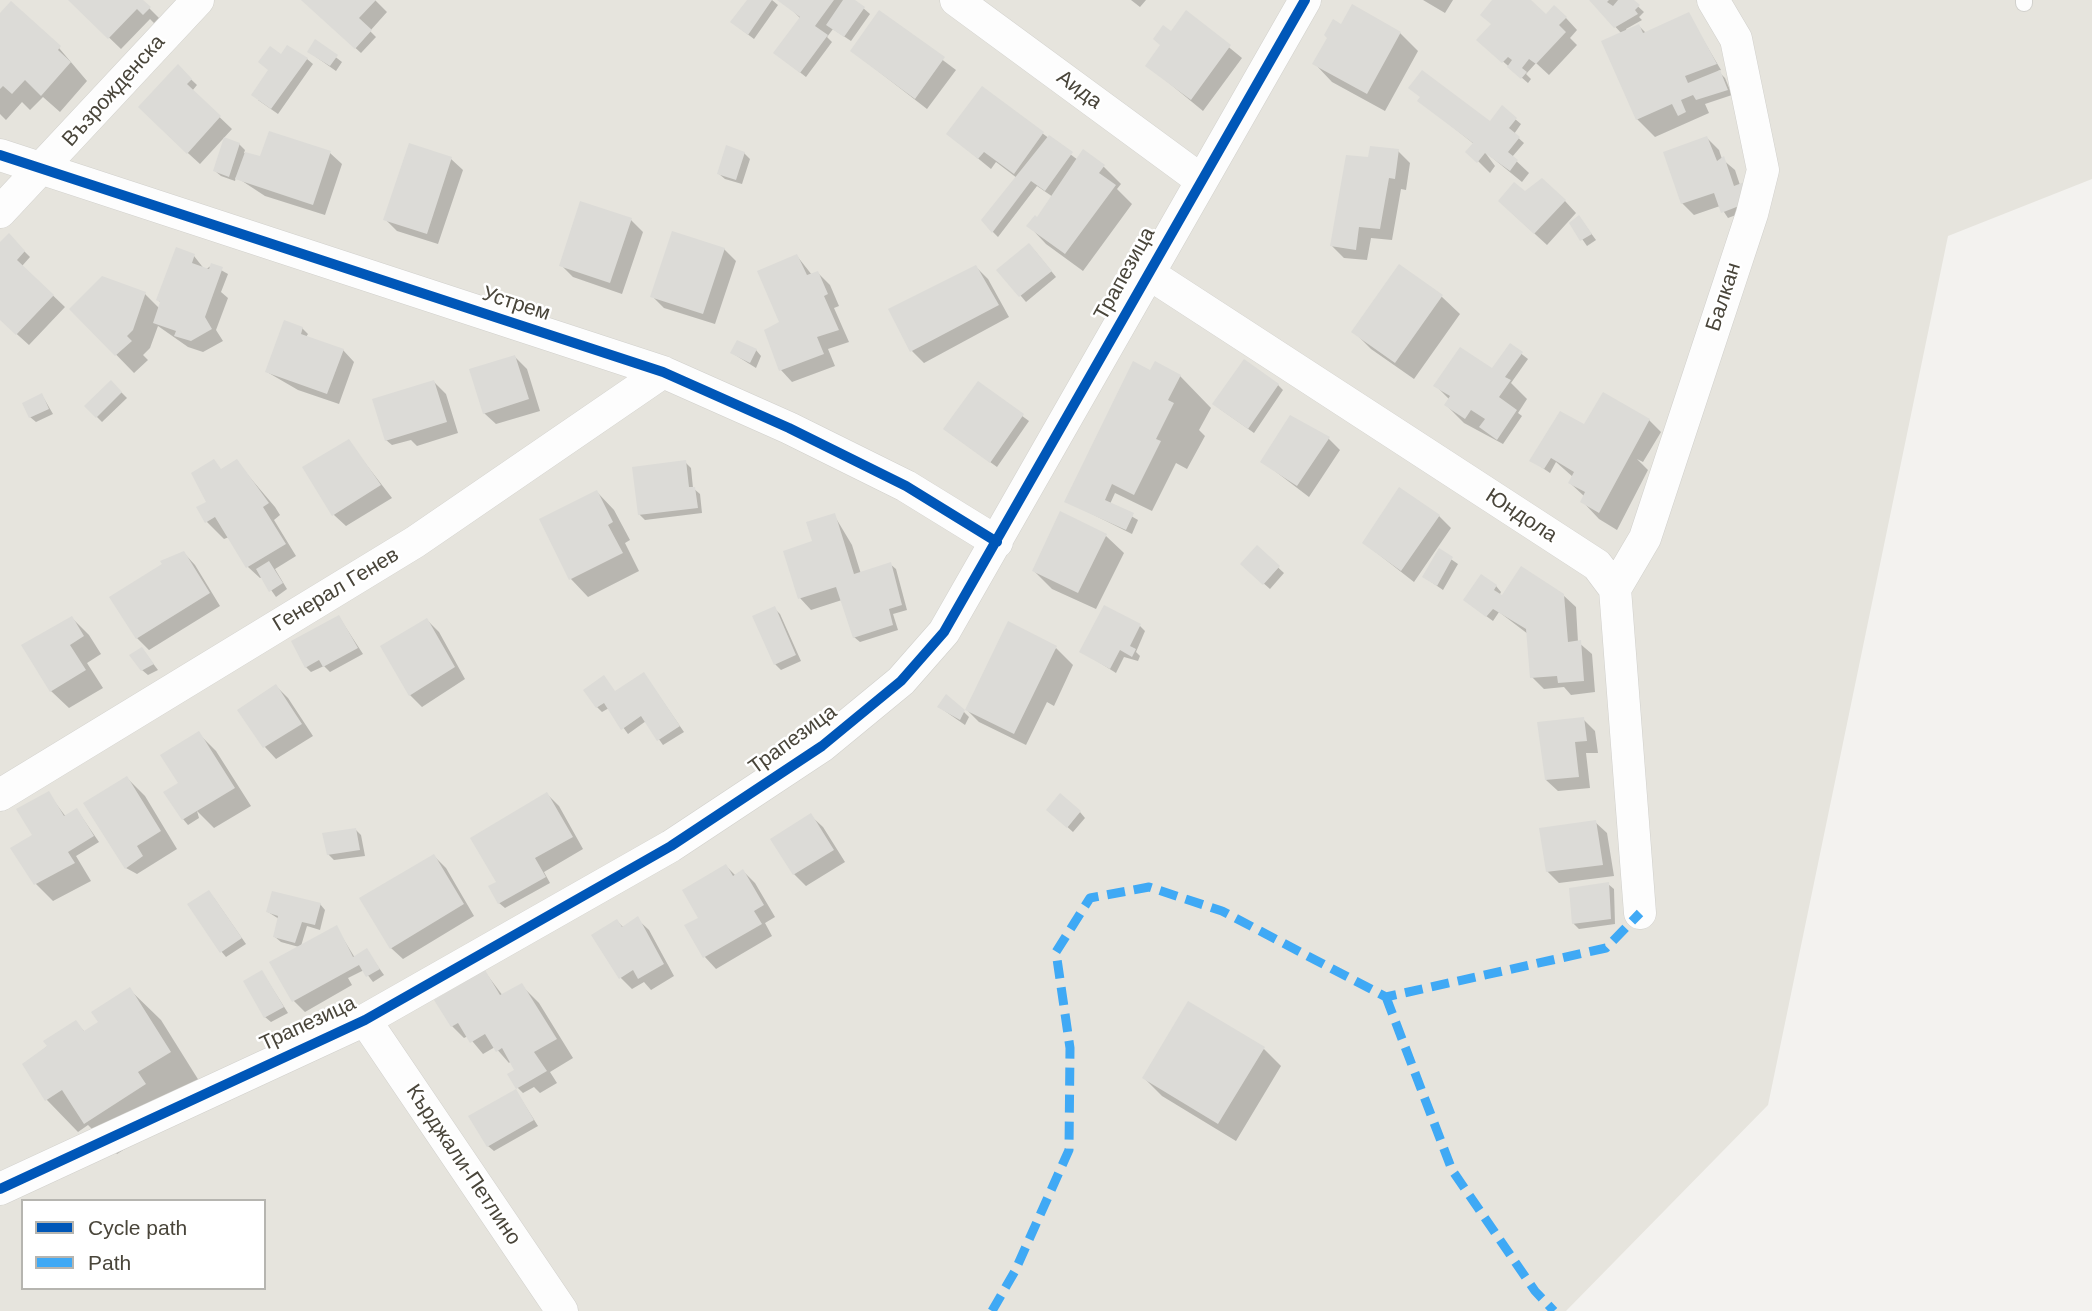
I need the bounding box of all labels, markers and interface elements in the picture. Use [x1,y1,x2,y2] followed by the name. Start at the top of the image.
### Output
[57,30,171,152] street label: Възрожденска
[1052,65,1106,115] street label: Аида
[1089,223,1161,325] street label: Трапезица
[1701,260,1747,334] street label: Балкан
[479,281,553,327] street label: Устрем
[1481,484,1561,548] street label: Юндола
[268,543,404,637] street label: Генерал Генев
[744,700,842,780] street label: Трапезица
[256,991,360,1057] street label: Трапезица
[400,1080,526,1250] street label: Кърджали-Петлино
[21,1199,266,1290] legend
[88,1216,187,1239] text: Cycle path
[88,1251,131,1274] text: Path

